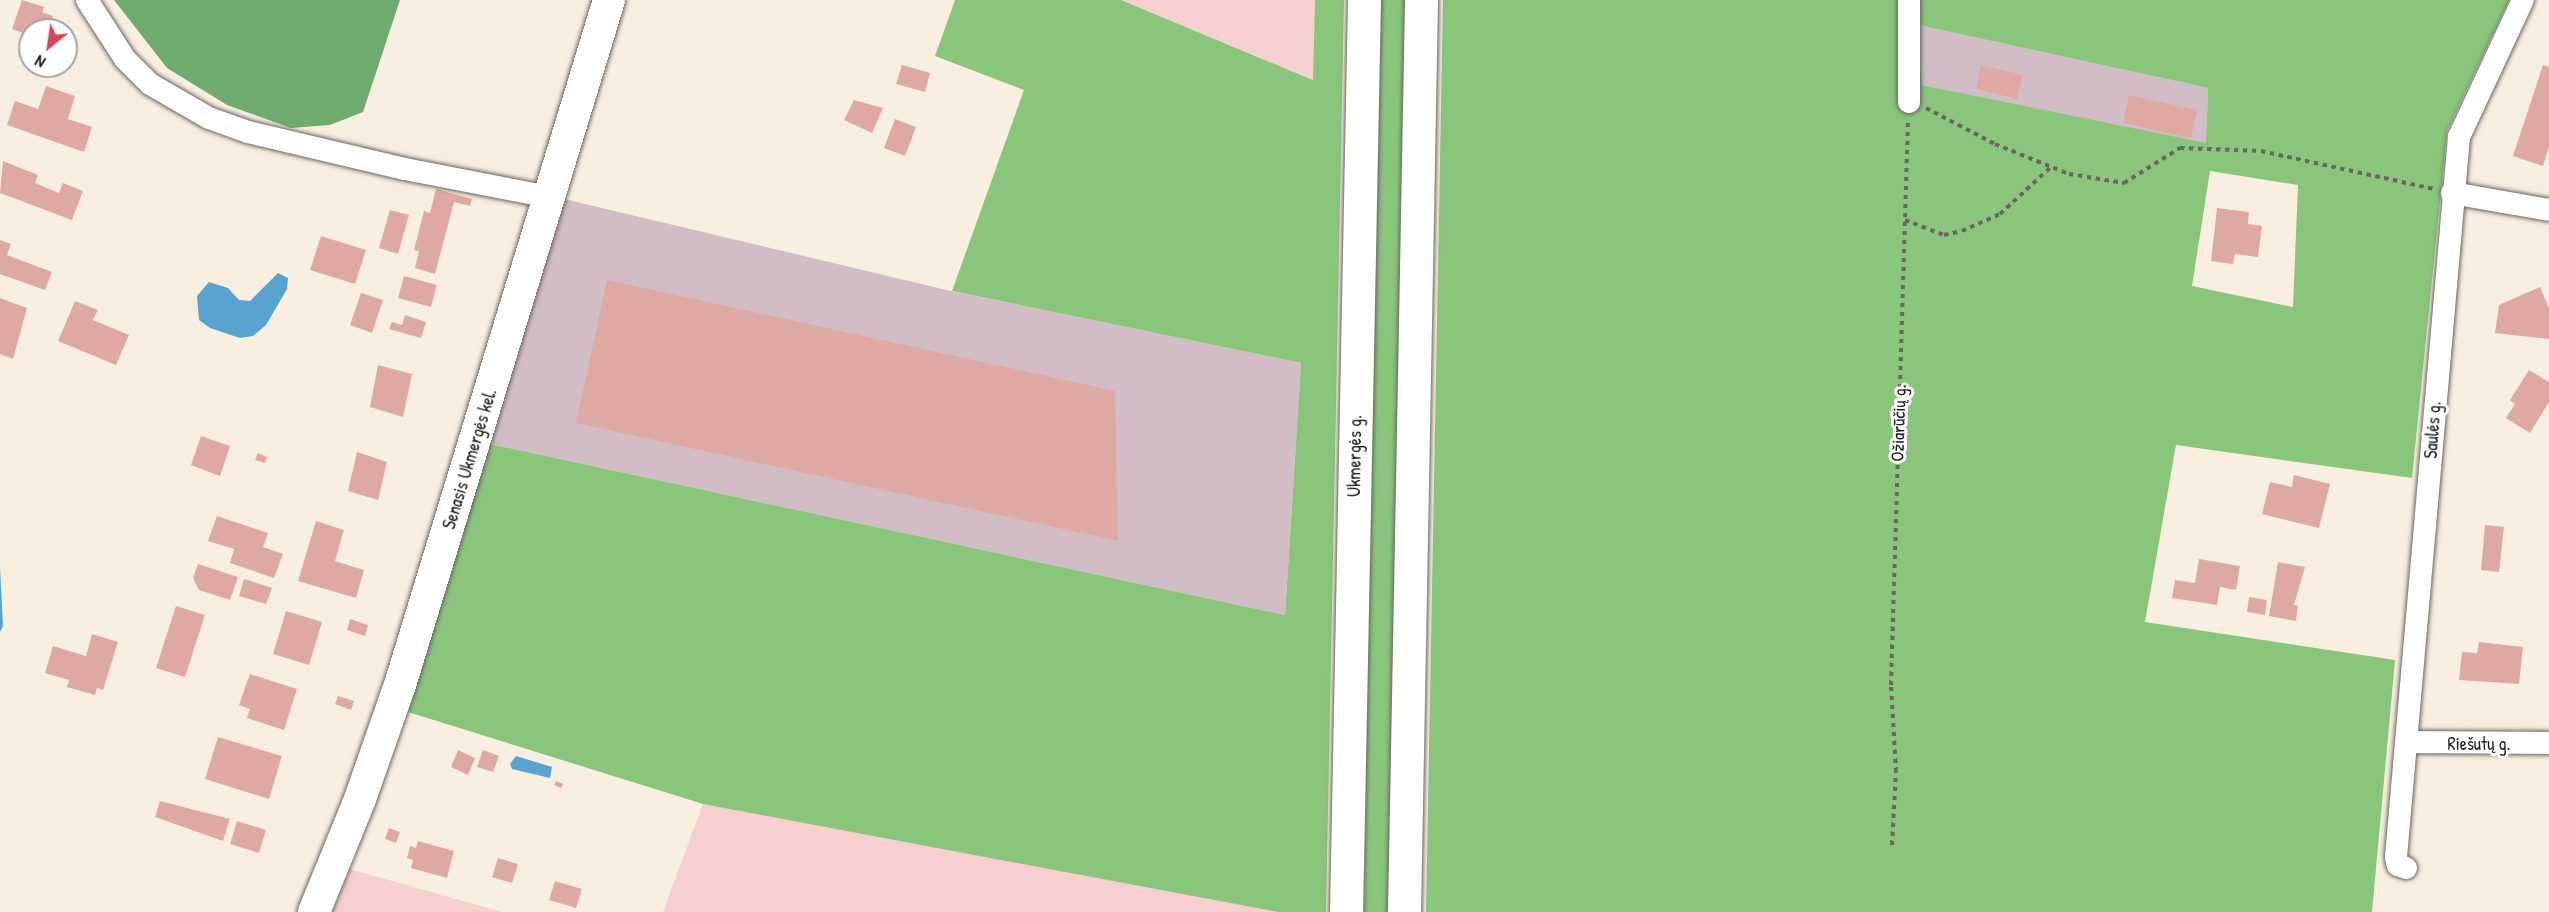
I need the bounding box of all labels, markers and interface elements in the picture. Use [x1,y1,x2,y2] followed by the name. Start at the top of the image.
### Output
[18,18,78,78] north arrow
[31,50,49,74] text: N
[1887,384,1911,462] street label: Ožiarūčių g.
[438,386,502,532] street label: Senasis Ukmergės kel.
[2420,401,2446,459] street label: Saulės g.
[1343,415,1367,497] street label: Ukmergės g.
[2448,733,2510,755] street label: Riešutų g.

